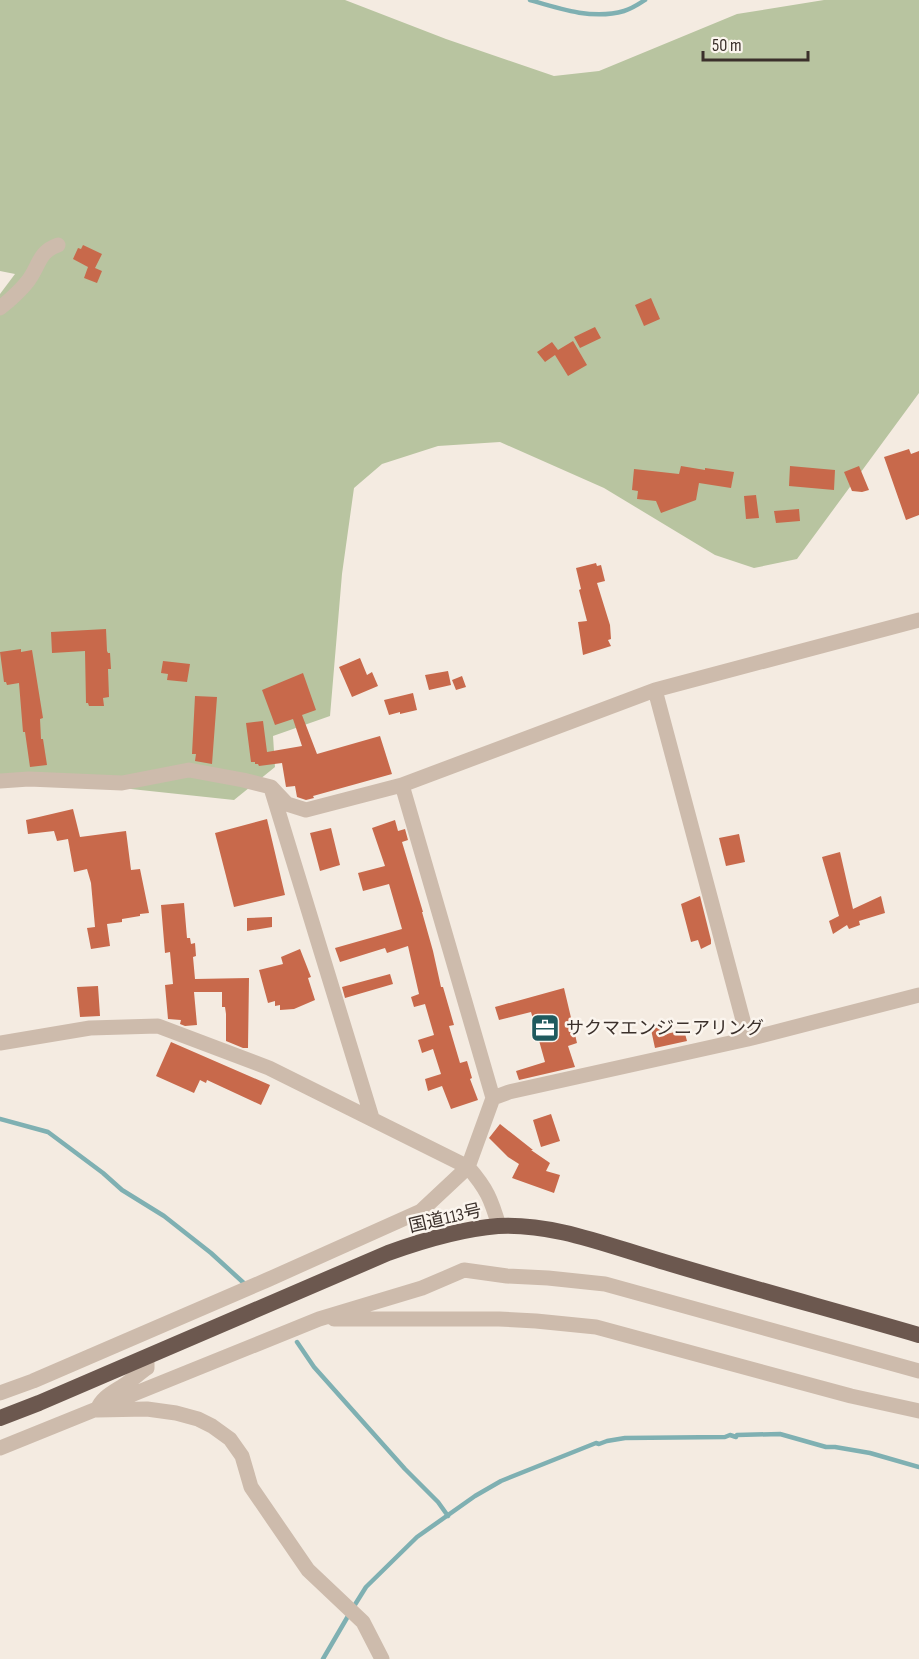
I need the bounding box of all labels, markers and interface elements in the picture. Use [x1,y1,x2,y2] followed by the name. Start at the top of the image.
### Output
[703,24,808,62] scale bar
[712,35,742,56] text: 50 m
[529,1012,561,1044] office icon: サクマエンジニアリング
[566,1018,764,1039] place label: サクマエンジニアリング
[407,1200,484,1237] street label: 国道113号

